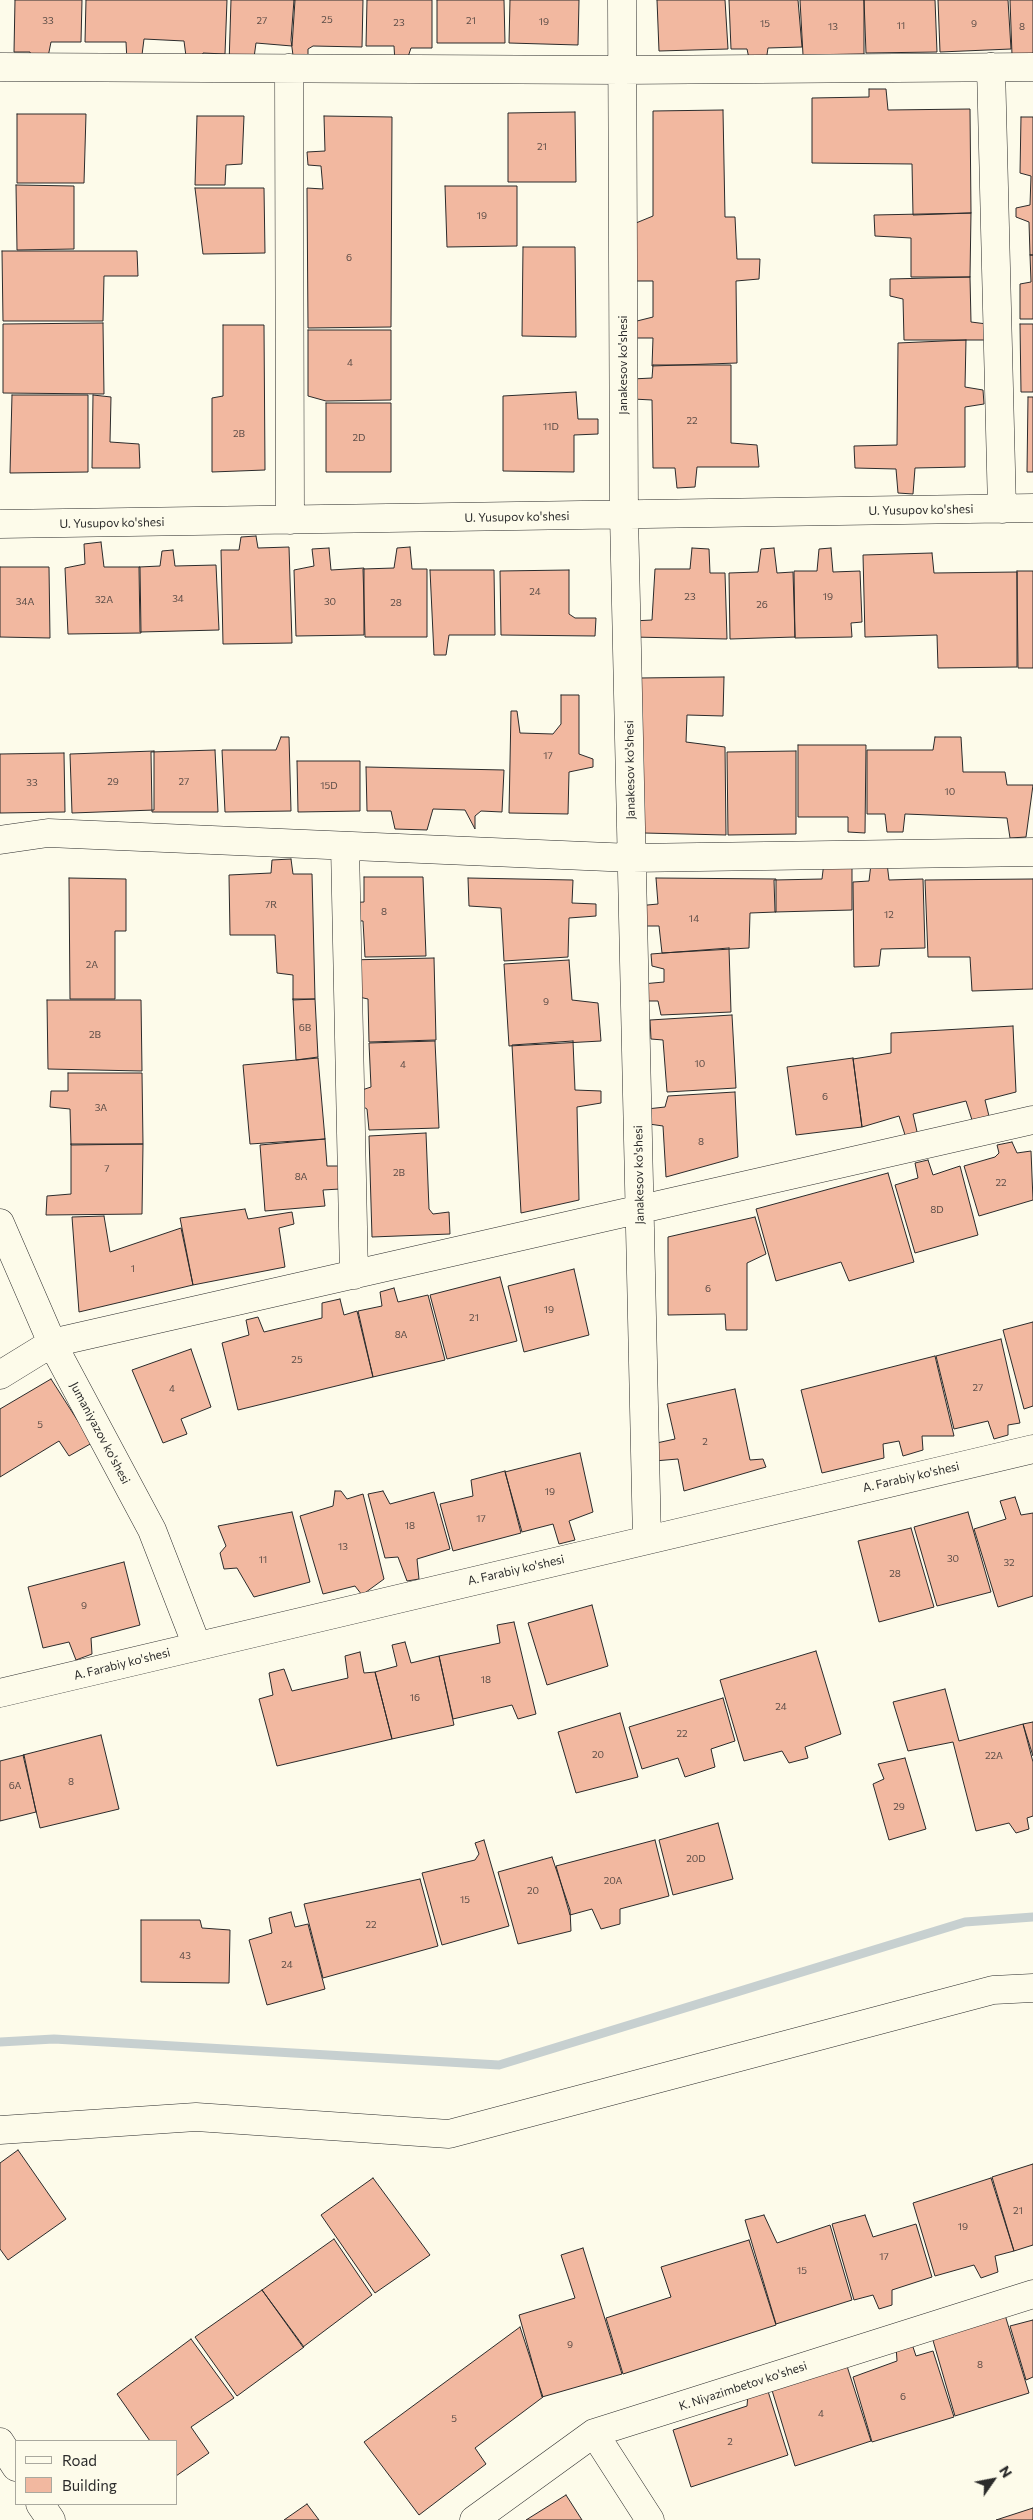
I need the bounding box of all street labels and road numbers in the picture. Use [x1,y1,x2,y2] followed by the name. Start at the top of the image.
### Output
[616,315,630,415] street label: Janakesov ko'shesi
[868,502,974,518] street label: U. Yusupov ko'shesi
[464,509,570,525] street label: U. Yusupov ko'shesi
[59,515,165,531] street label: U. Yusupov ko'shesi
[622,720,638,820] street label: Janakesov ko'shesi
[631,1125,647,1225] street label: Janakesov ko'shesi
[67,1379,133,1487] street label: Jumaniyazov ko'shesi
[861,1459,961,1495] street label: A. Farabiy ko'shesi
[466,1552,566,1588] street label: A. Farabiy ko'shesi
[72,1645,172,1683] street label: A. Farabiy ko'shesi
[677,2358,809,2414] street label: K. Niyazimbetov ko'shesi

